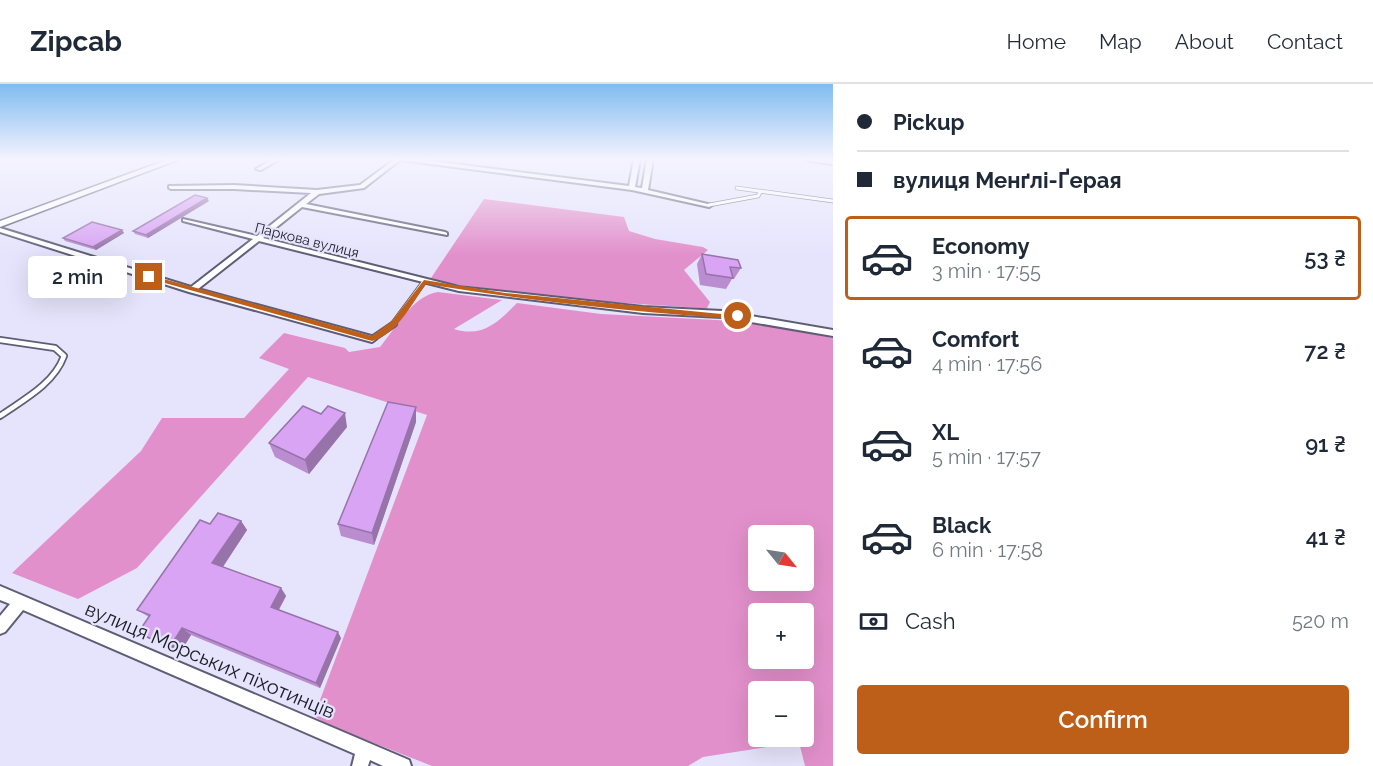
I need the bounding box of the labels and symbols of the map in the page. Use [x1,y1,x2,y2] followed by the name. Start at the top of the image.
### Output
[253,219,361,261] street label: Паркова вулиця
[29,256,128,298] callout: 2 min
[135,263,162,290] route end
[724,302,751,329] route start
[748,525,814,591] north arrow
[81,596,339,724] street label: вулиця Морських піхотинців

